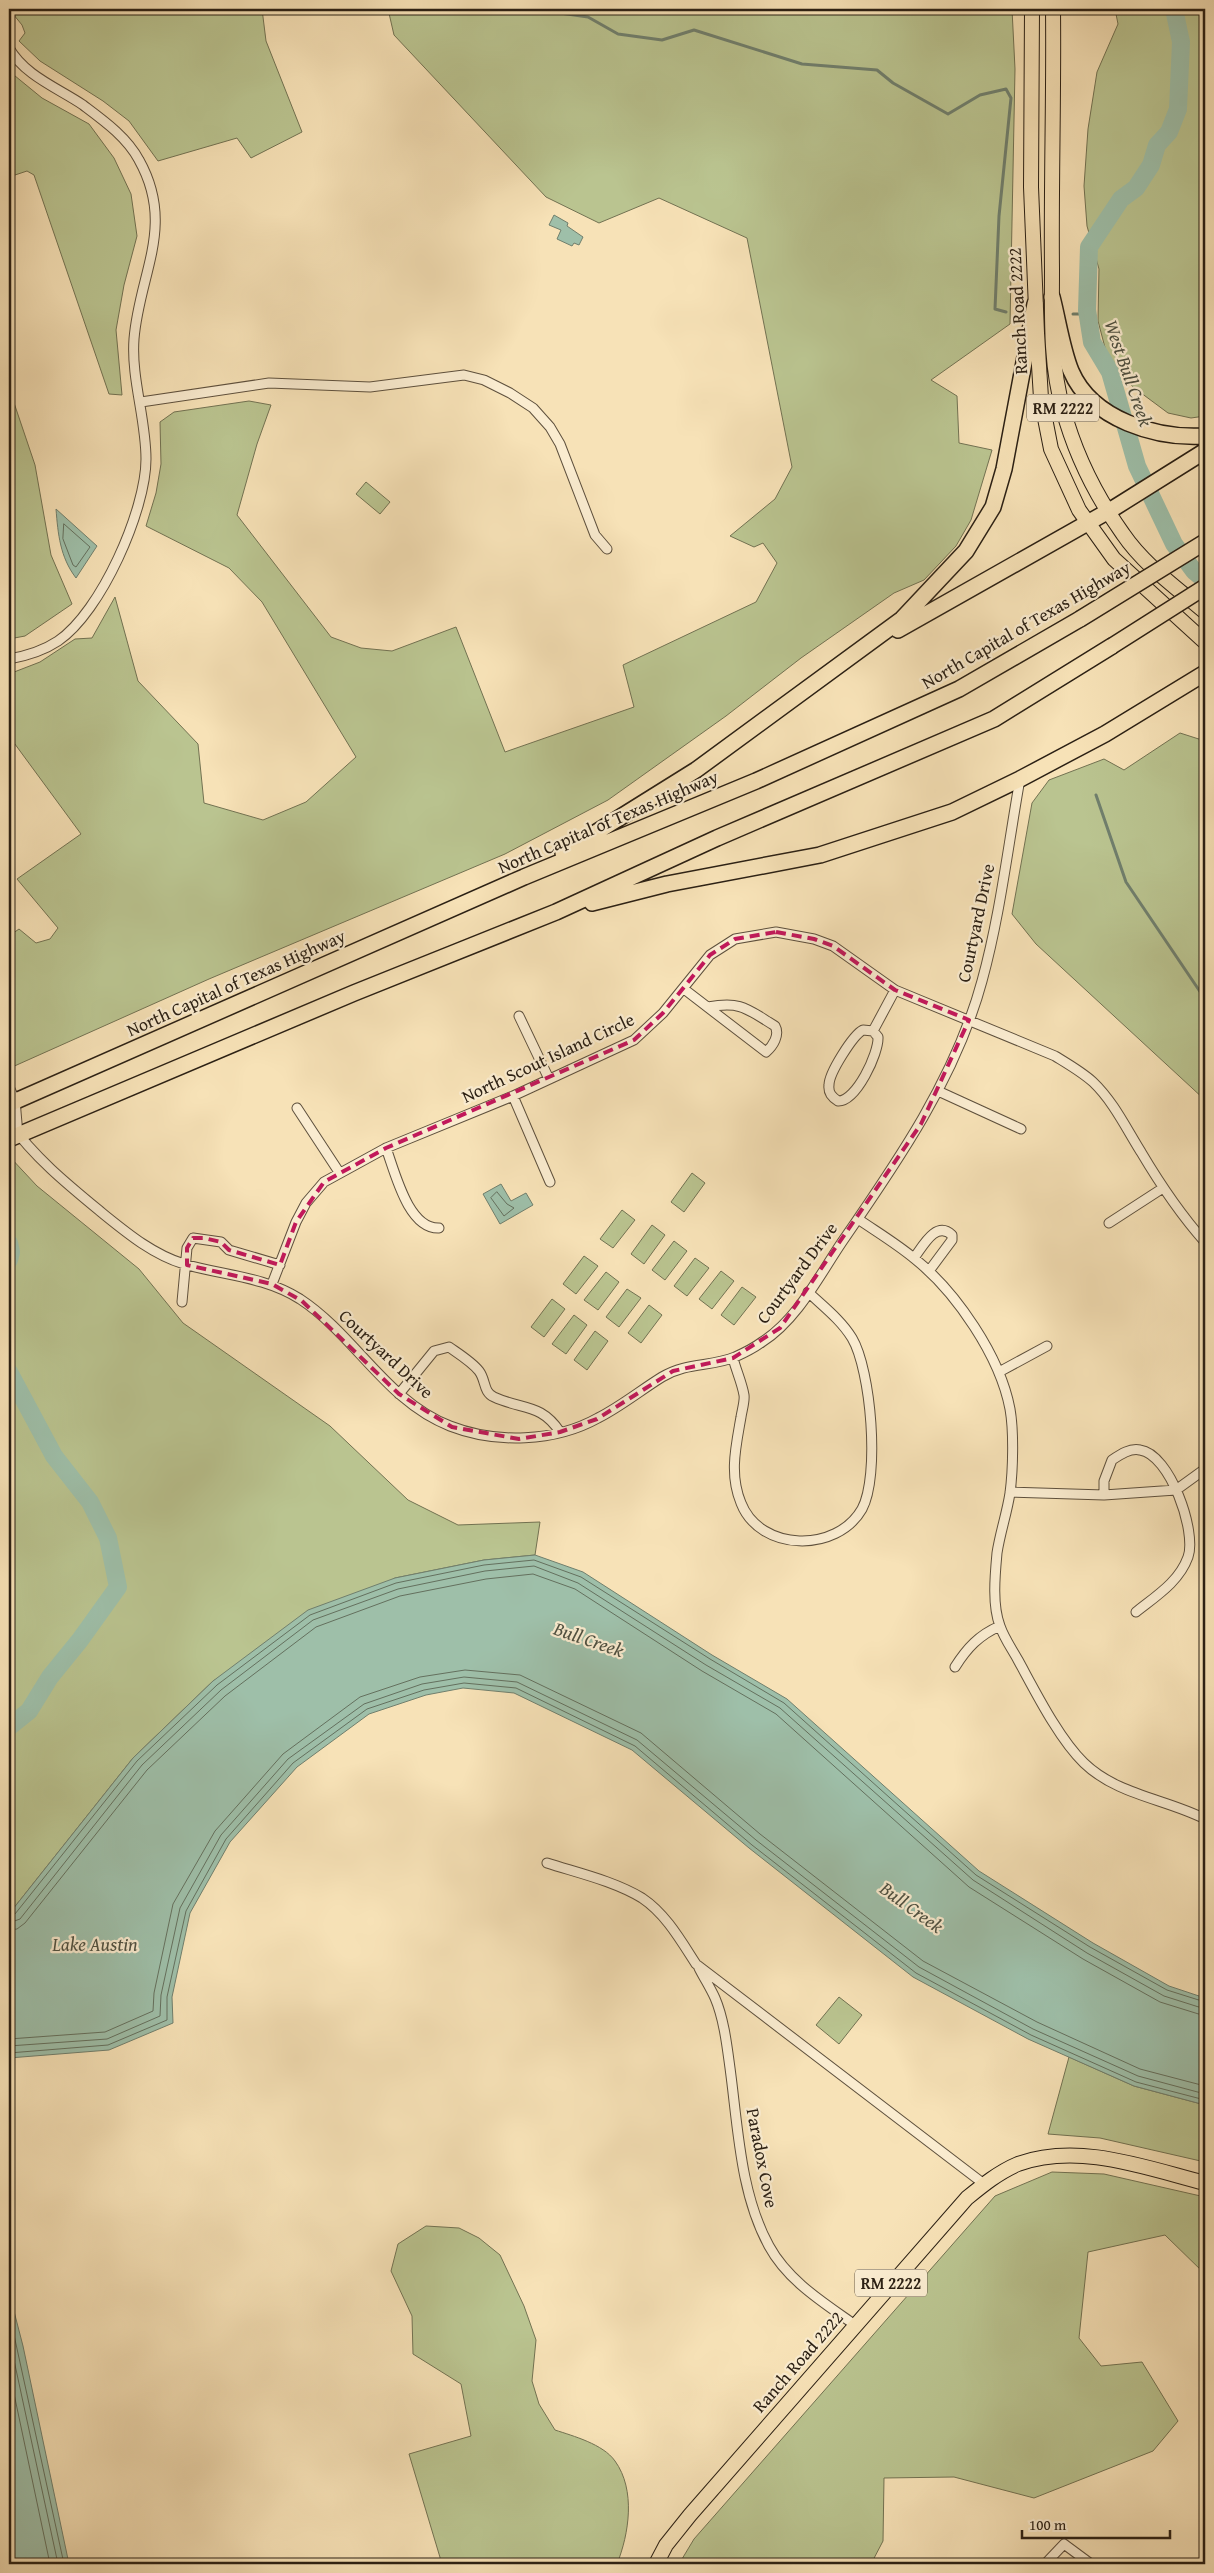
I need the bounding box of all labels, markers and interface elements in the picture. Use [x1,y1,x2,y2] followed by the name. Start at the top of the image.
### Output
[1001,247,1034,375] street label: Ranch Road 2222
[1098,316,1160,430] water label: West Bull Creek
[1027,394,1099,422] road number: RM 2222
[916,554,1135,696] street label: North Capital of Texas Highway
[493,763,722,880] street label: North Capital of Texas Highway
[950,861,1001,985] street label: Courtyard Drive
[122,922,350,1043] street label: North Capital of Texas Highway
[457,1006,639,1109] street label: North Scout Island Circle
[749,1216,844,1329] street label: Courtyard Drive
[333,1303,440,1405] street label: Courtyard Drive
[549,1614,628,1664] water label: Bull Creek
[874,1874,950,1940] water label: Bull Creek
[51,1930,138,1958] water label: Lake Austin
[740,2106,785,2210] street label: Paradox Cove
[855,2270,927,2296] road number: RM 2222
[746,2305,849,2418] street label: Ranch Road 2222
[1022,2508,1169,2540] scale bar
[1029,2514,1067,2535] text: 100 m

